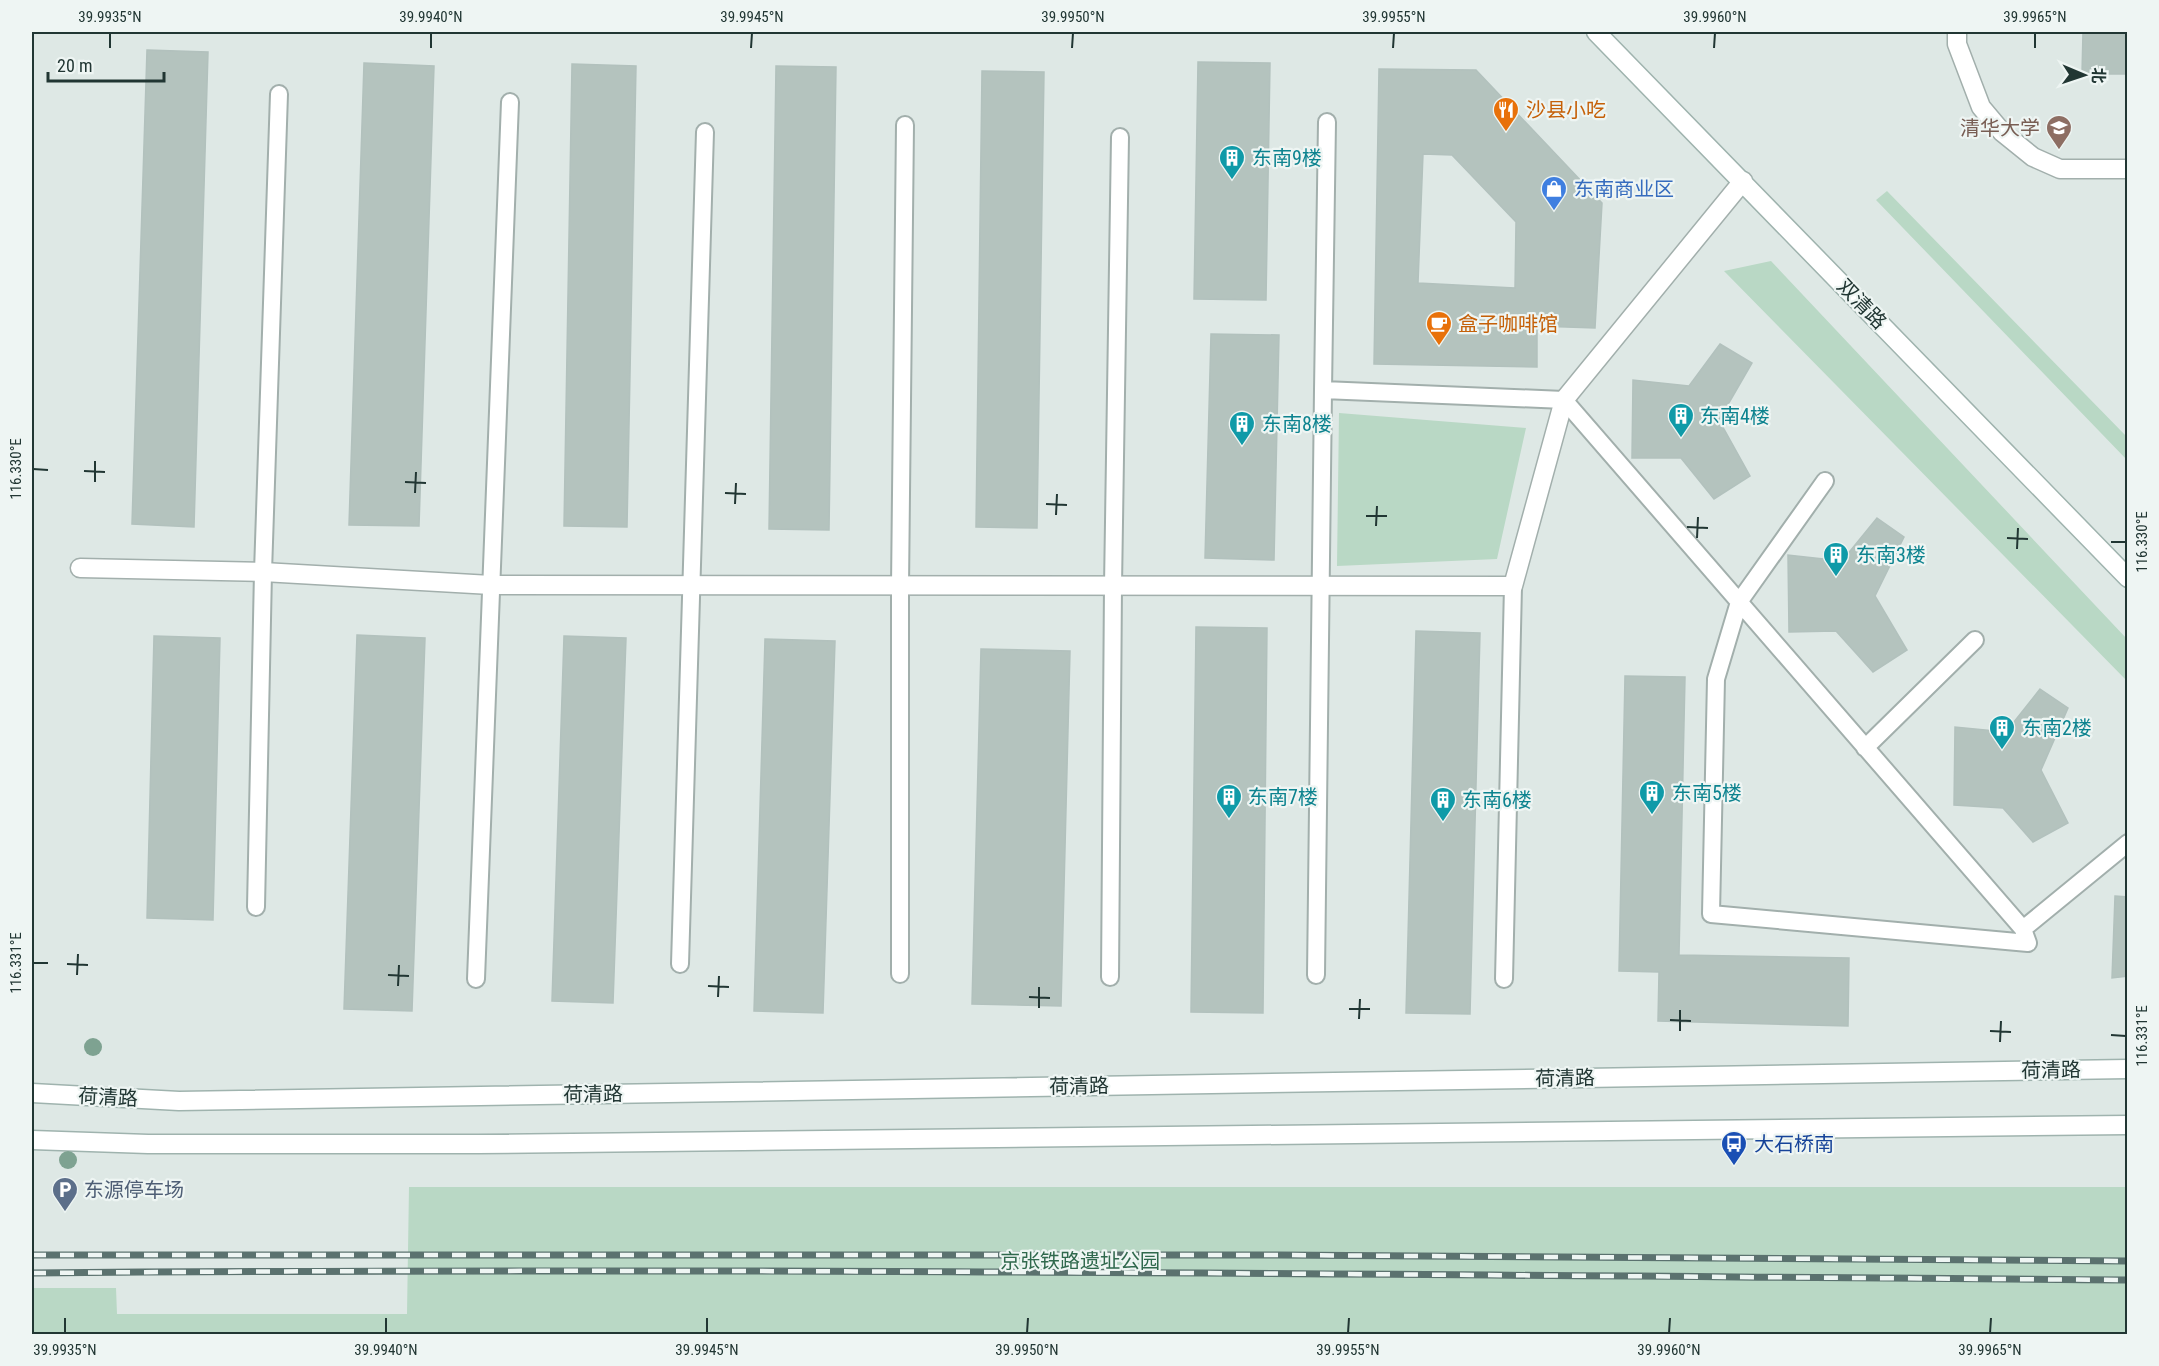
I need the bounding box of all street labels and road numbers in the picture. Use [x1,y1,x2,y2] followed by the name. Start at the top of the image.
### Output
[1833,274,1891,334] street label: 双清路
[2021,1057,2081,1083] street label: 荷清路
[1535,1065,1595,1091] street label: 荷清路
[1049,1073,1109,1099] street label: 荷清路
[563,1081,623,1107] street label: 荷清路
[77,1083,139,1111] street label: 荷清路

